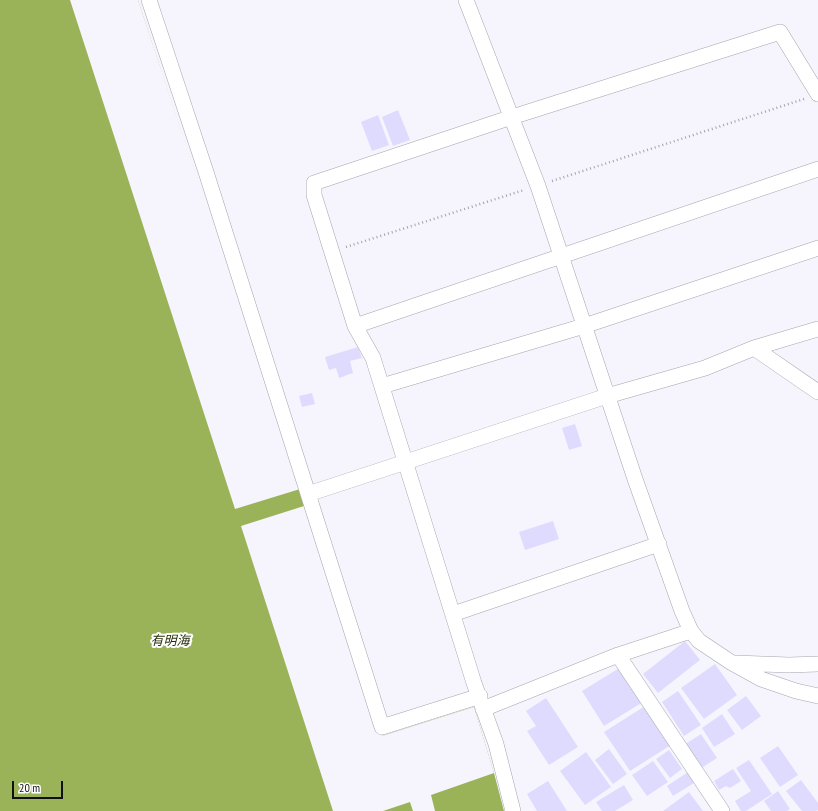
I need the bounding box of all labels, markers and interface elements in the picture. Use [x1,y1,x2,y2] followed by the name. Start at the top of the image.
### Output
[151,633,189,649] water label: 有明海
[14,773,65,799] scale bar
[19,780,40,795] text: 20 m

